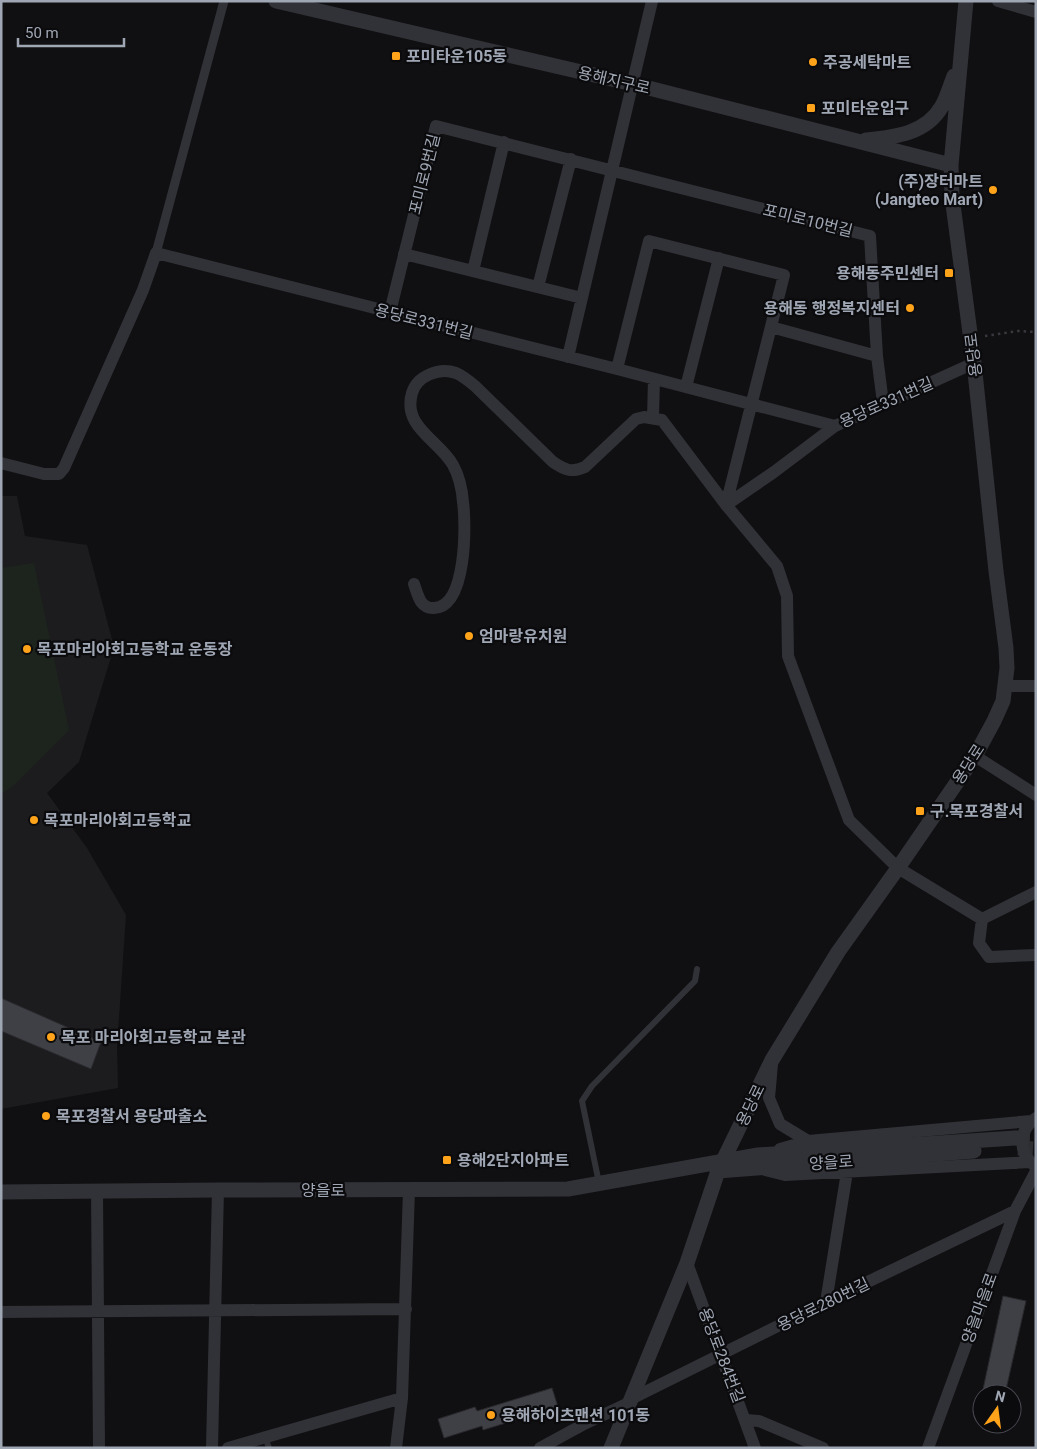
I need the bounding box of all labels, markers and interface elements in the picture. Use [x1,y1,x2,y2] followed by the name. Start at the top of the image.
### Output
[18,15,124,47] scale bar
[25,24,59,42] text: 50 m
[406,47,507,66] place label: 포미타운105동
[390,50,402,62] marker: 포미타운105동
[823,53,912,72] place label: 주공세탁마트
[807,56,819,68] marker: 주공세탁마트
[576,63,652,98] street label: 용해지구로
[821,99,909,118] place label: 포미타운입구
[805,102,817,114] marker: 포미타운입구
[405,132,444,216] street label: 포미로9번길
[875,172,983,209] place label: (주)장터마트 (Jangteo Mart)
[987,184,999,196] marker: (주)장터마트 (Jangteo Mart)
[761,200,855,241] street label: 포미로10번길
[836,264,939,283] place label: 용해동주민센터
[943,267,955,279] marker: 용해동주민센터
[764,299,900,318] place label: 용해동 행정복지센터
[373,300,475,343] street label: 용당로331번길
[904,302,916,314] marker: 용해동 행정복지센터
[961,332,986,378] street label: 용당로
[836,373,936,432] street label: 용당로331번길
[479,627,567,646] place label: 엄마랑유치원
[463,630,475,642] marker: 엄마랑유치원
[37,640,233,659] place label: 목포마리아회고등학교 운동장
[21,643,33,655] marker: 목포마리아회고등학교 운동장
[948,740,989,788] street label: 용당로
[930,802,1023,821] place label: 구.목포경찰서
[914,805,926,817] marker: 구.목포경찰서
[44,811,191,830] place label: 목포마리아회고등학교
[28,814,40,826] marker: 목포마리아회고등학교
[61,1028,246,1047] place label: 목포 마리아회고등학교 본관
[45,1031,57,1043] marker: 목포 마리아회고등학교 본관
[732,1081,769,1129] street label: 용당로
[56,1107,207,1126] place label: 목포경찰서 용당파출소
[40,1110,52,1122] marker: 목포경찰서 용당파출소
[457,1151,569,1170] place label: 용해2단지아파트
[808,1151,854,1174] street label: 양을로
[441,1154,453,1166] marker: 용해2단지아파트
[301,1181,345,1200] street label: 양을로
[958,1270,1001,1346] street label: 양을마을로
[774,1274,873,1335] street label: 용당로280번길
[695,1305,748,1406] street label: 용당로284번길
[972,1384,1022,1434] north arrow
[993,1387,1007,1405] text: N
[501,1406,650,1425] place label: 용해하이츠맨션 101동
[485,1409,497,1421] marker: 용해하이츠맨션 101동

